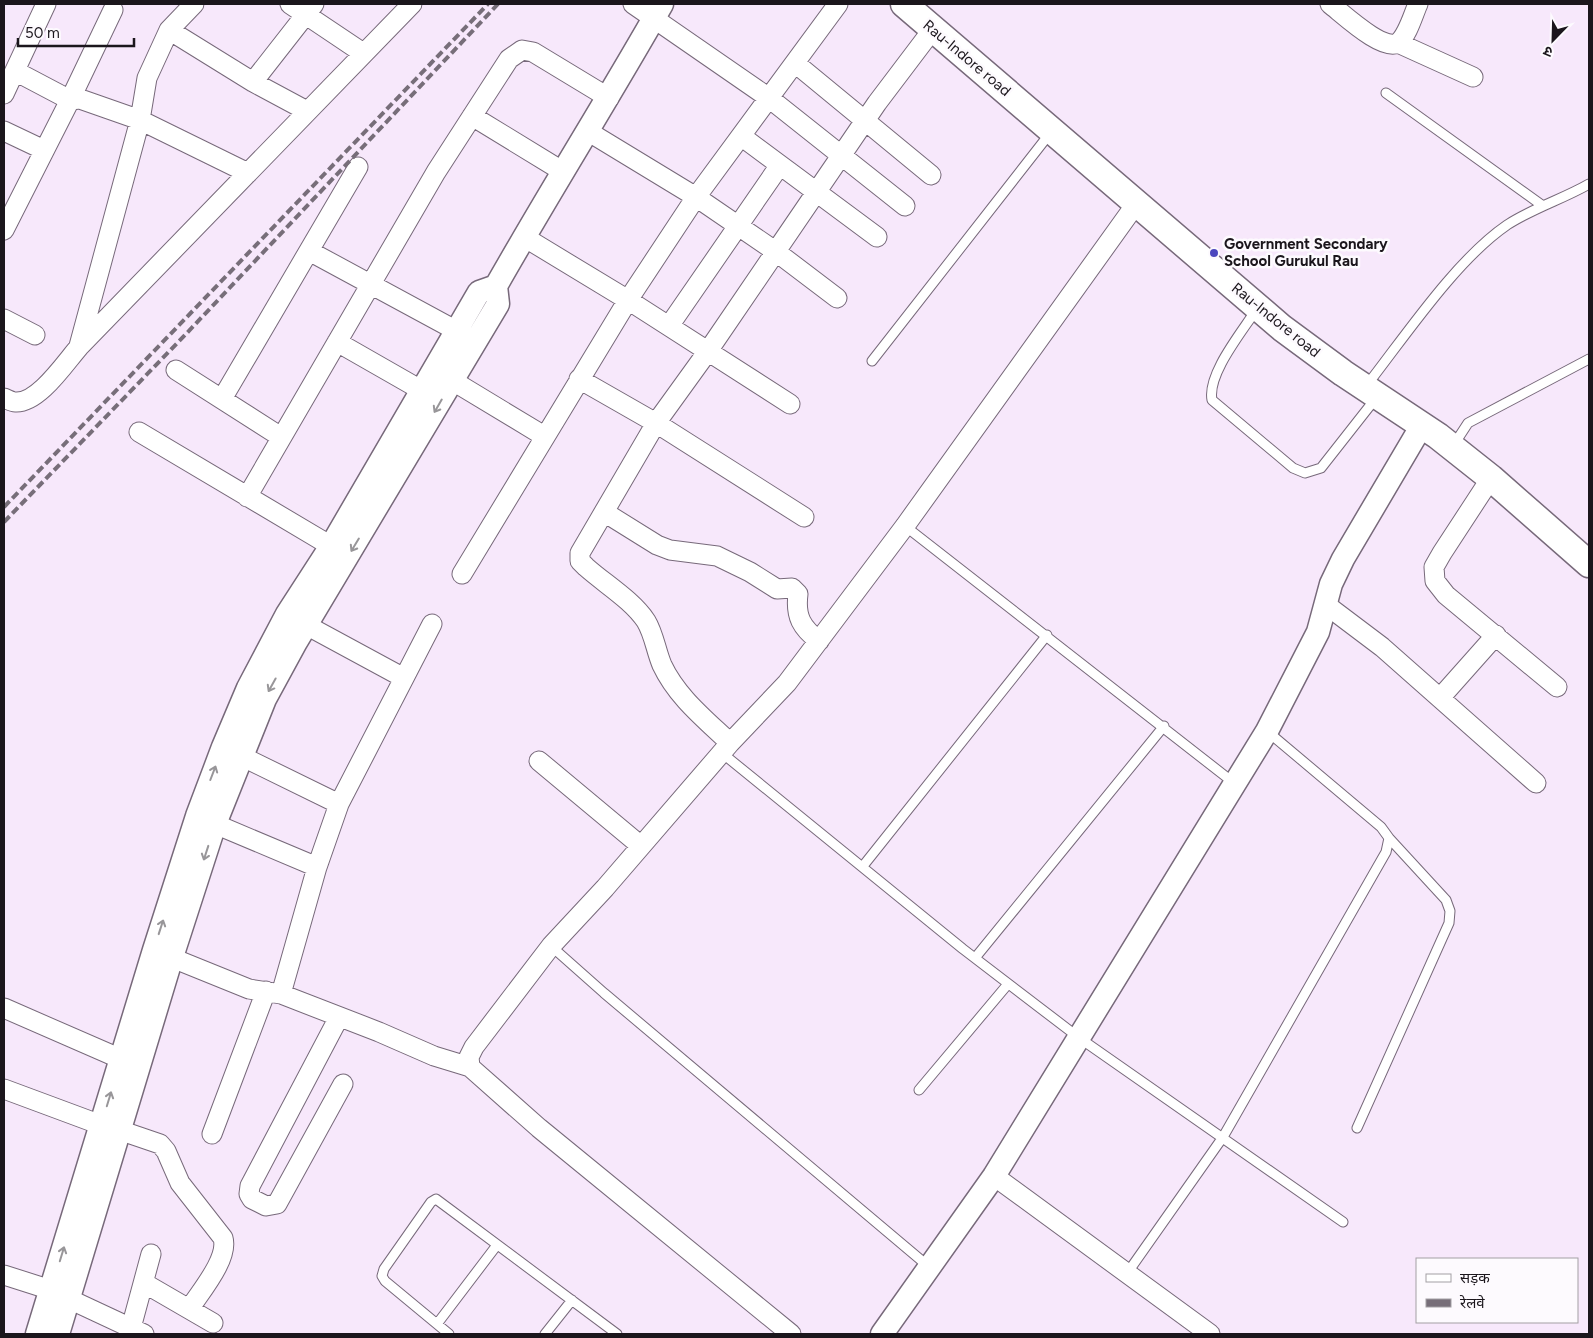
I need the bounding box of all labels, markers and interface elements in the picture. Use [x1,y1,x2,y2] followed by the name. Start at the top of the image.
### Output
[18,15,134,47] scale bar
[1528,15,1578,65] north arrow
[920,16,1014,100] street label: Rau-Indore road
[25,24,60,42] text: 50 m
[1540,42,1555,61] text: उ
[1224,235,1388,270] place label: Government Secondary School Gurukul Rau
[1208,247,1220,259] marker: Government Secondary School Gurukul Rau
[1228,279,1324,361] street label: Rau-Indore road
[433,398,443,413] one-way arrow
[349,538,359,552] one-way arrow
[267,678,277,692] one-way arrow
[209,765,218,781] one-way arrow
[201,844,210,860] one-way arrow
[157,919,167,935] one-way arrow
[104,1091,114,1107] one-way arrow
[57,1247,67,1263] one-way arrow
[1416,1258,1578,1323] legend
[1460,1269,1490,1287] text: सड़क
[1459,1294,1485,1312] text: रेलवे

